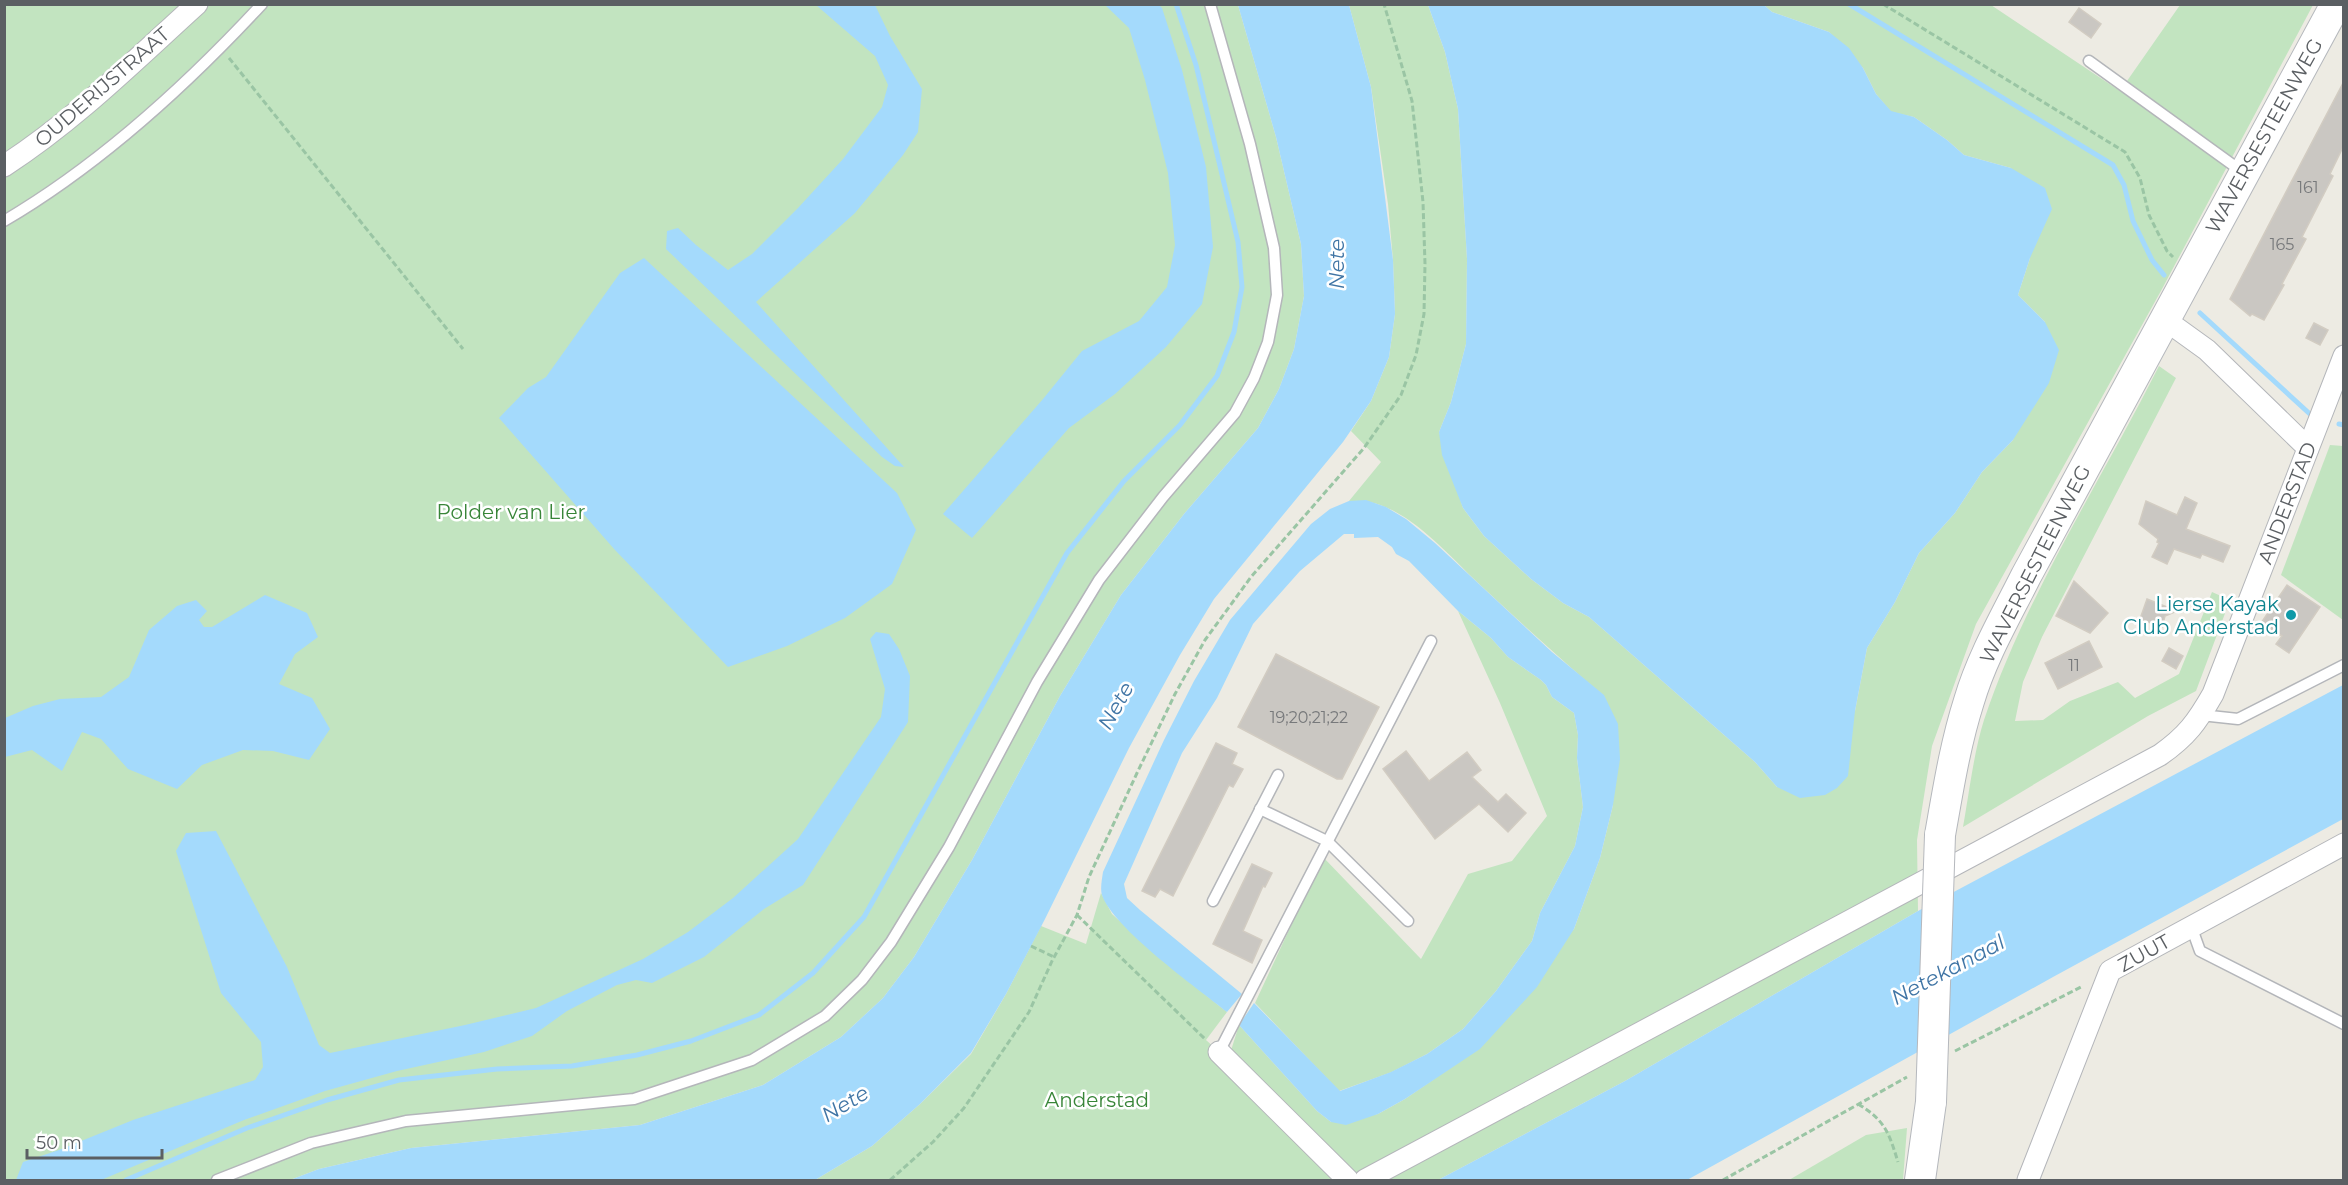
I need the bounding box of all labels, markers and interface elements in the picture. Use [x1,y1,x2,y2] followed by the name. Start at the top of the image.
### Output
[30,22,175,152] street label: OUDERIJSTRAAT
[2200,34,2328,238] street label: WAVERSESTEENWEG
[2297,178,2319,197] house number: 161
[2270,235,2294,254] house number: 165
[1324,239,1349,289] water label: Nete
[2253,439,2321,567] street label: ANDERSTAD
[1975,461,2095,667] street label: WAVERSESTEENWEG
[436,500,586,524] park label: Polder van Lier
[2123,592,2279,639] place label: Lierse Kayak Club Anderstad
[2284,608,2298,622] marker: Lierse Kayak Club Anderstad
[2068,656,2080,675] house number: 11
[1092,678,1139,734] water label: Nete
[1270,708,1348,727] house number: 19;20;21;22
[1887,929,2009,1010] water label: Netekanaal
[2114,929,2175,977] street label: ZUUT
[817,1080,873,1127] water label: Nete
[1045,1088,1149,1112] park label: Anderstad
[27,1122,162,1160] scale bar
[36,1132,82,1154] text: 50 m

